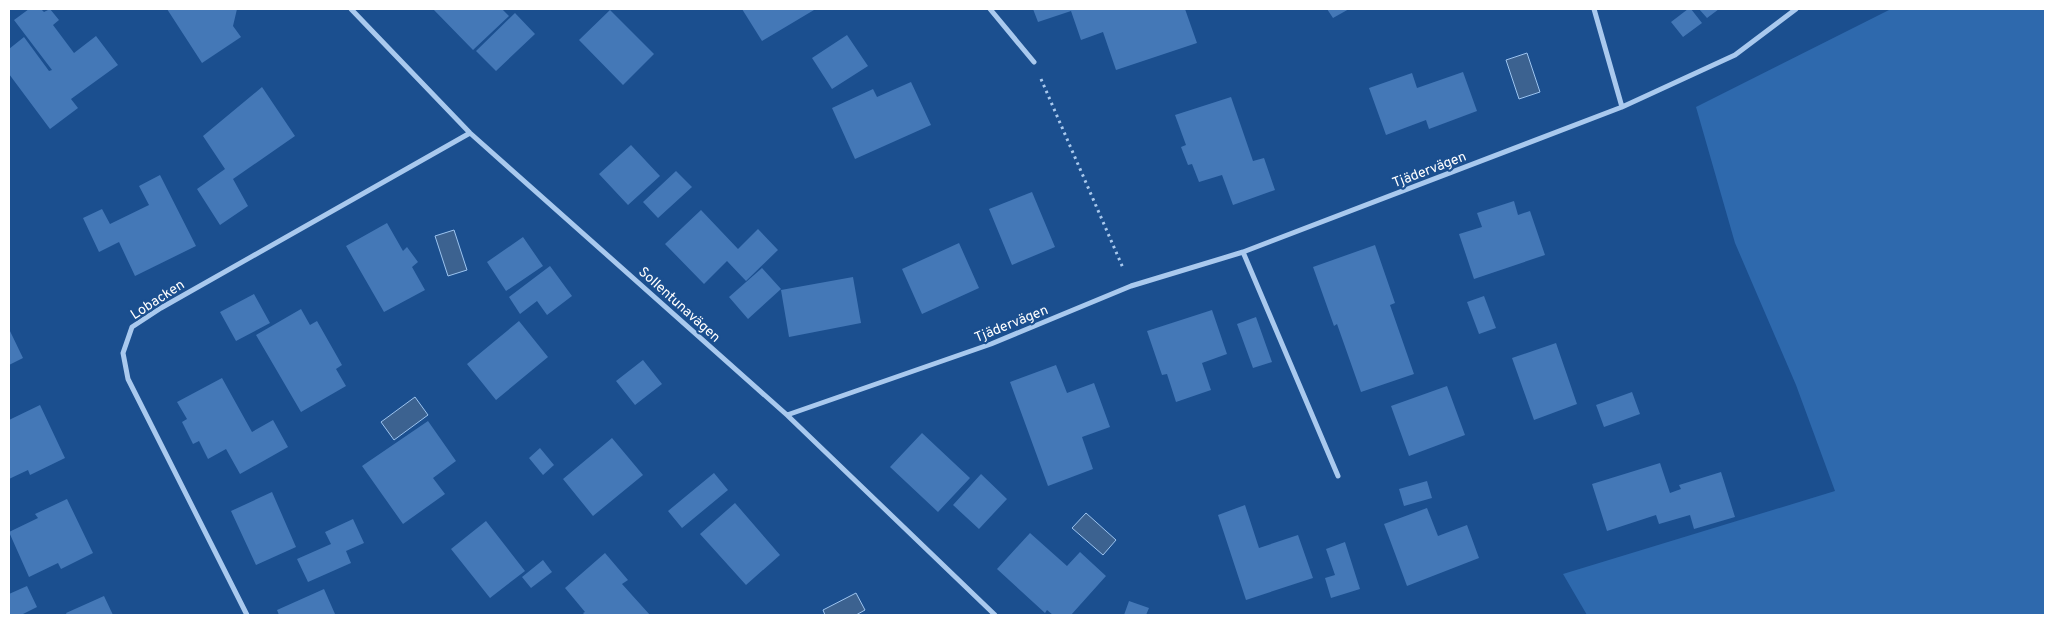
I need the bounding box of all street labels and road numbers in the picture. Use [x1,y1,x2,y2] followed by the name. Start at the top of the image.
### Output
[1390,149,1469,192] street label: Tjädervägen
[634,264,724,346] street label: Sollentunavägen
[128,277,188,324] street label: Lobacken
[972,302,1051,347] street label: Tjädervägen

